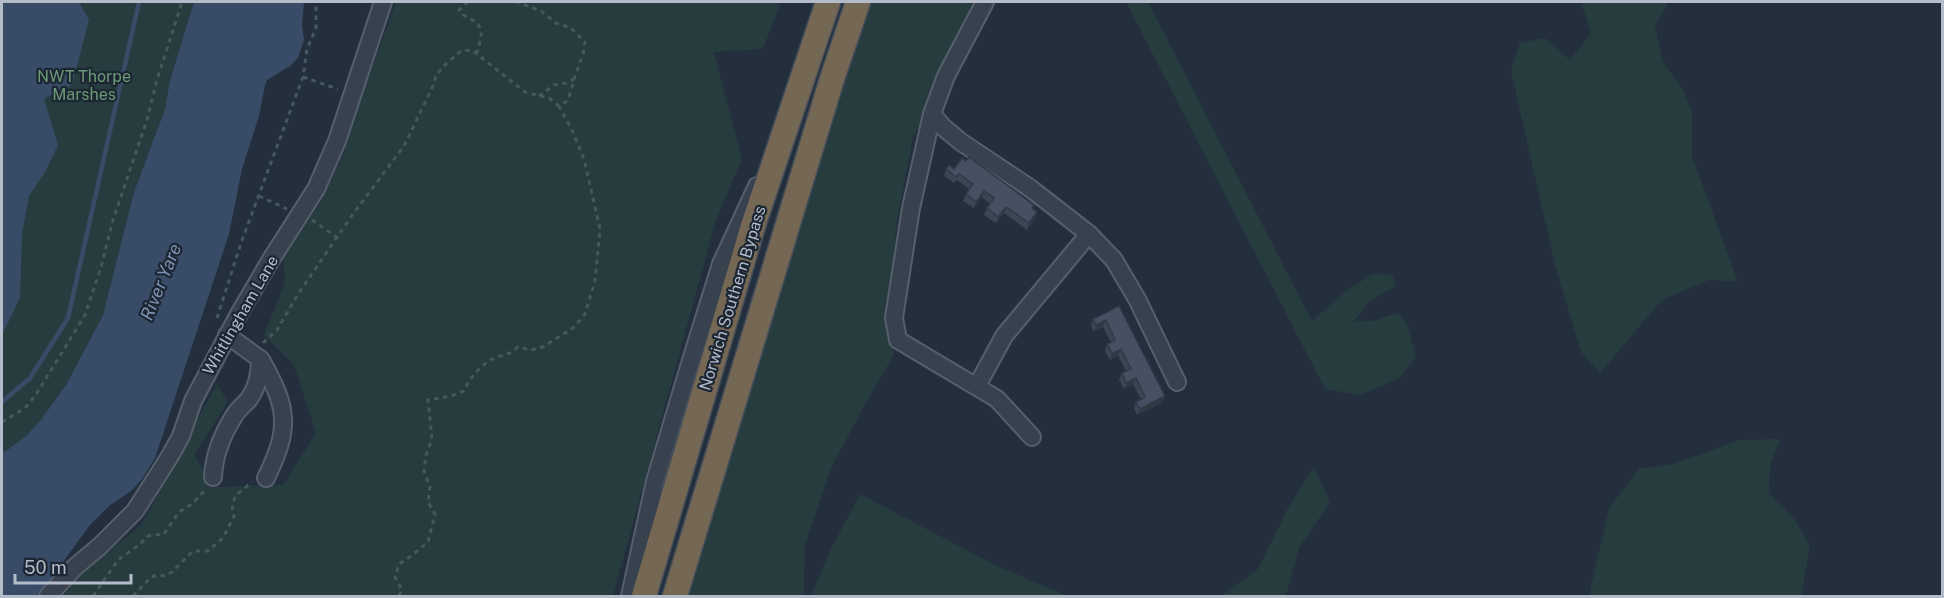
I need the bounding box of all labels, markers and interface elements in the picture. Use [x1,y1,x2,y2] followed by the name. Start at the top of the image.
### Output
[37,67,131,104] park label: NWT Thorpe Marshes
[695,204,770,393] street label: Norwich Southern Bypass
[136,240,185,323] water label: River Yare
[199,252,282,378] street label: Whitlingham Lane
[15,547,130,585] scale bar
[24,557,67,578] text: 50 m

